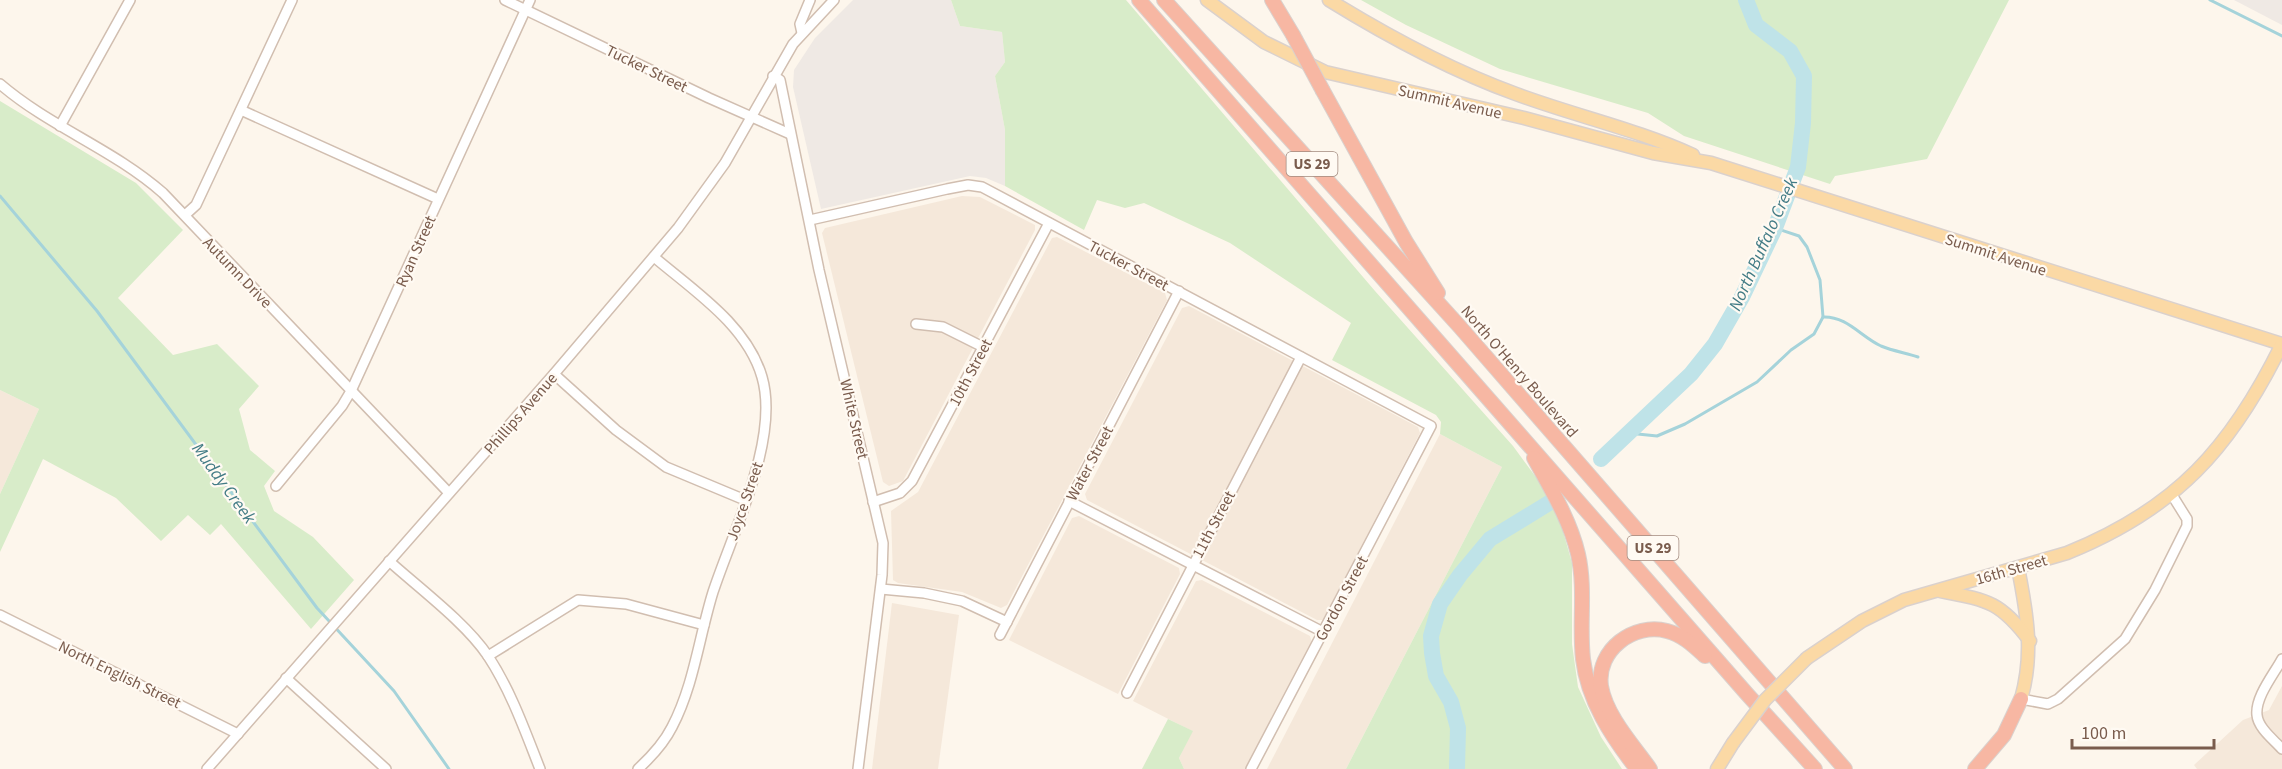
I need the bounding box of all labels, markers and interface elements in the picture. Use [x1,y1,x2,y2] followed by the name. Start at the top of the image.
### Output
[602,40,692,98] street label: Tucker Street
[1396,79,1504,125] street label: Summit Avenue
[1286,152,1338,176] road number: US 29
[1723,173,1804,315] water label: North Buffalo Creek
[390,212,442,291] street label: Ryan Street
[1942,228,2049,282] street label: Summit Avenue
[198,232,277,313] street label: Autumn Drive
[1084,235,1173,297] street label: Tucker Street
[1456,301,1583,443] street label: North O'Henry Boulevard
[944,334,998,410] street label: 10th Street
[479,368,563,459] street label: Phillips Avenue
[834,377,874,462] street label: White Street
[1061,422,1119,505] street label: Water Street
[186,438,262,529] water label: Muddy Creek
[721,458,769,544] street label: Joyce Street
[1187,486,1241,562] street label: 11th Street
[1628,536,1678,560] road number: US 29
[1973,549,2050,591] street label: 16th Street
[1310,551,1374,645] street label: Gordon Street
[55,636,185,714] street label: North English Street
[2072,712,2214,750] scale bar
[2081,721,2126,746] text: 100 m

